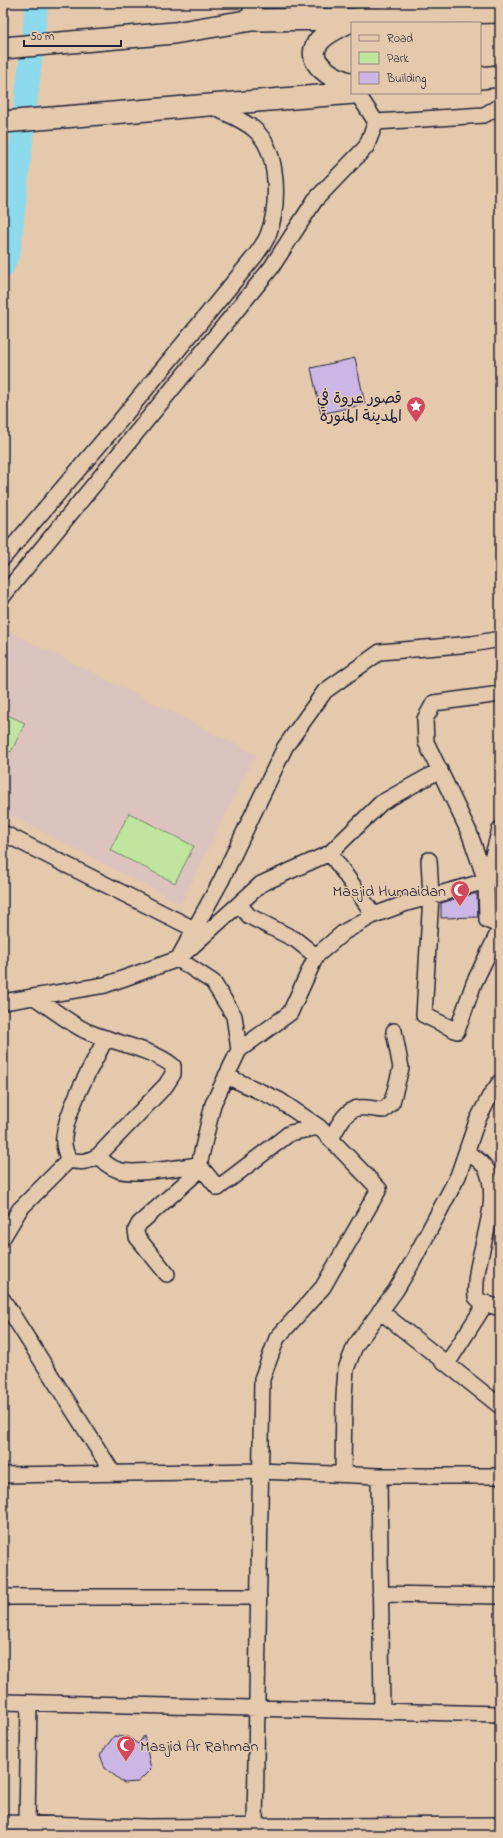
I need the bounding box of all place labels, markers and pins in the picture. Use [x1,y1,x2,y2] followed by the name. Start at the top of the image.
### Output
[317,387,402,429] place label: قصور عروة في المدينة المنورة
[405,395,427,423] place icon: قصور عروة في المدينة المنورة
[449,879,471,907] mosque icon: Masjid Humaidan
[333,880,446,904] place label: Masjid Humaidan
[115,1734,137,1762] mosque icon: Masjid Ar Rahman
[140,1735,259,1759] place label: Masjid Ar Rahman

